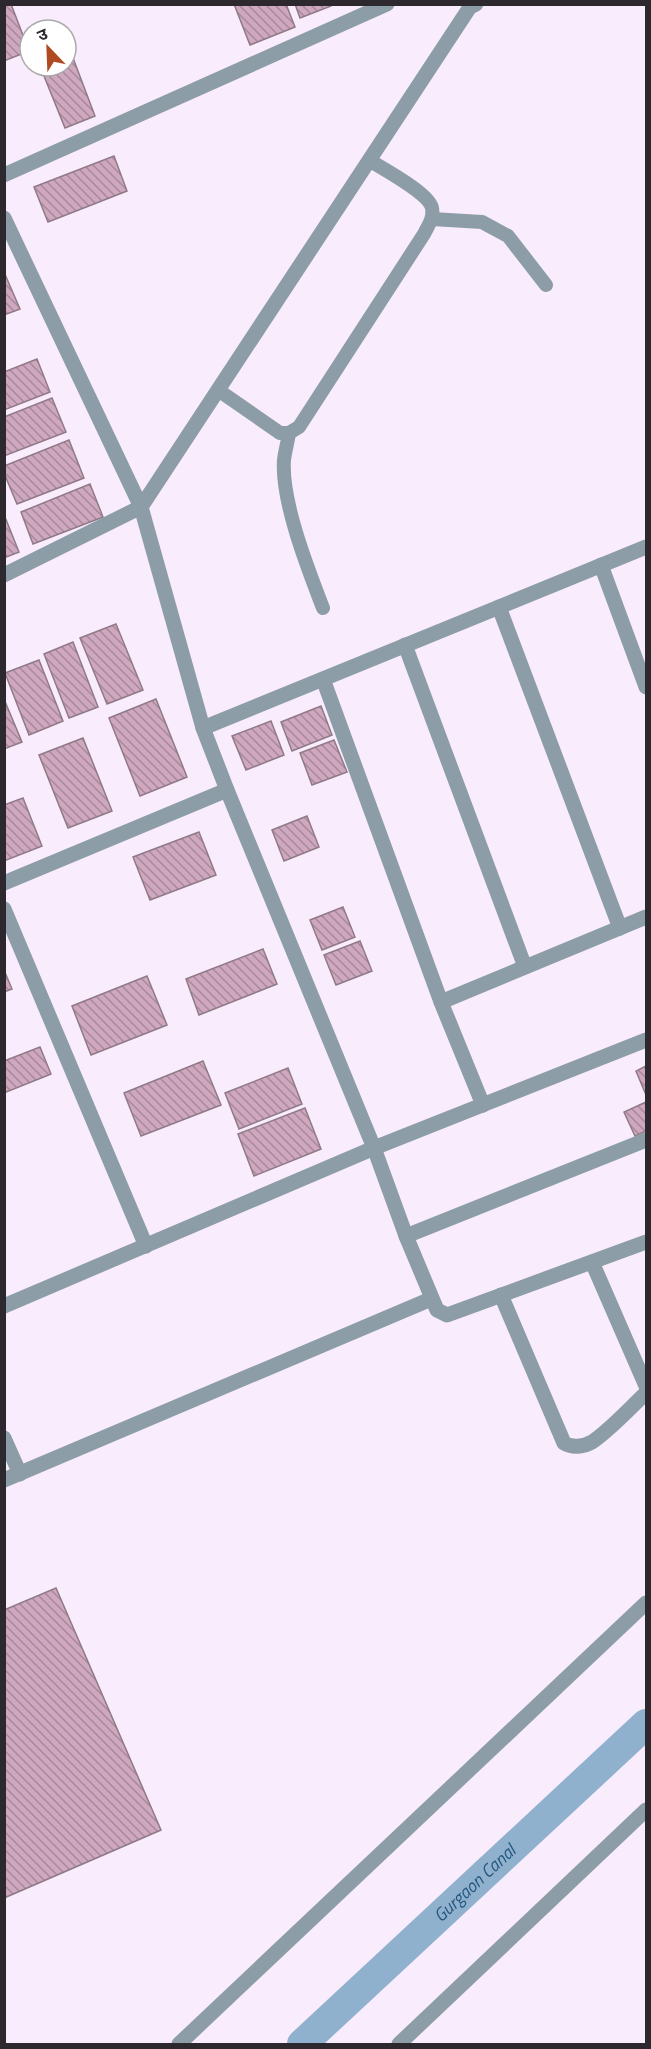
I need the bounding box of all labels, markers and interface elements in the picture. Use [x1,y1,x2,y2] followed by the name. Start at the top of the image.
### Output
[18,18,78,78] north arrow
[33,21,52,47] text: उ
[427,1836,523,1928] water label: Gurgaon Canal

